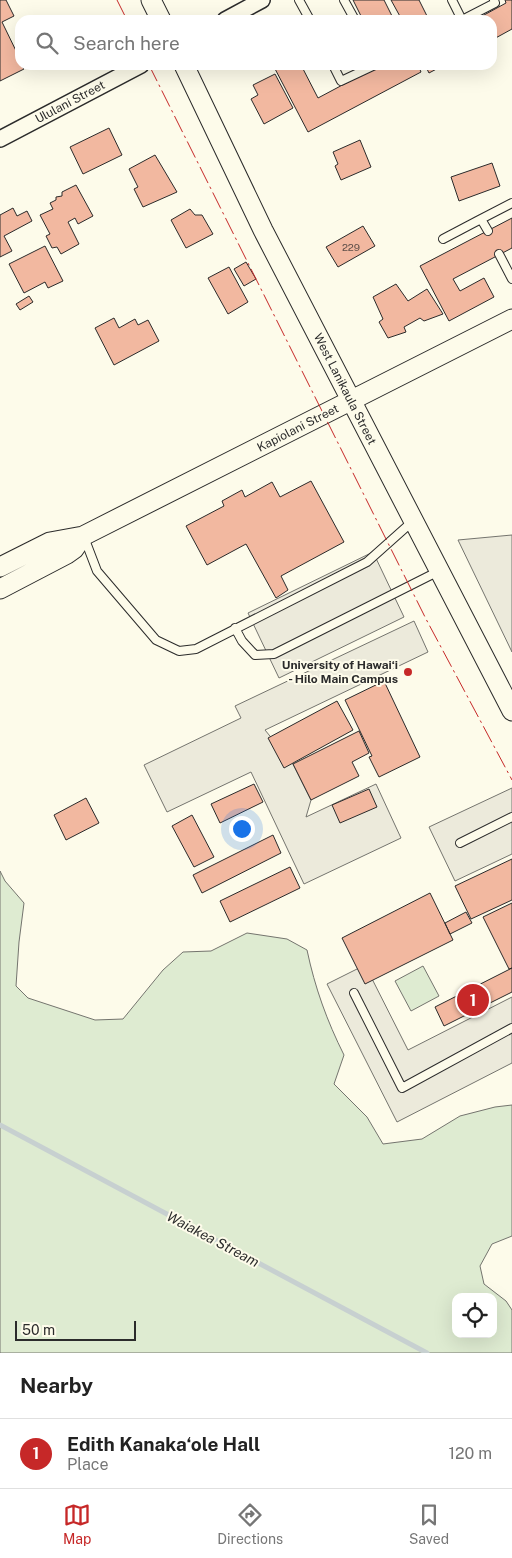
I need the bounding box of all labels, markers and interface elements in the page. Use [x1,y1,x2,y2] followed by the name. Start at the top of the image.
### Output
[15,15,497,70] search box
[33,29,61,57] icon: search
[73,32,180,54] text: Search here
[33,78,108,126] street label: Ululani Street
[342,241,360,253] house number: 229
[311,331,379,447] street label: West Lanikaula Street
[255,401,341,455] street label: Kapiolani Street
[282,658,398,686] place label: University of Hawaiʻi - Hilo Main Campus
[402,666,414,678] marker: University of Hawaiʻi - Hilo Main Campus
[229,816,255,842] your location
[457,981,489,1019] pin: 1
[164,1208,262,1270] water label: Waiakea Stream
[452,1293,497,1338] map controls
[452,1293,497,1338] button: locate
[15,1318,136,1341] scale bar
[22,1322,55,1338] text: 50 m
[20,1373,93,1398] text: Nearby
[67,1433,260,1455] text: Edith Kanaka‘ole Hall
[33,1444,39,1463] text: 1
[448,1444,492,1463] text: 120 m
[67,1455,109,1474] text: Place
[63,1501,91,1547] tab: Map
[217,1501,283,1547] tab: Directions
[409,1501,449,1547] tab: Saved

